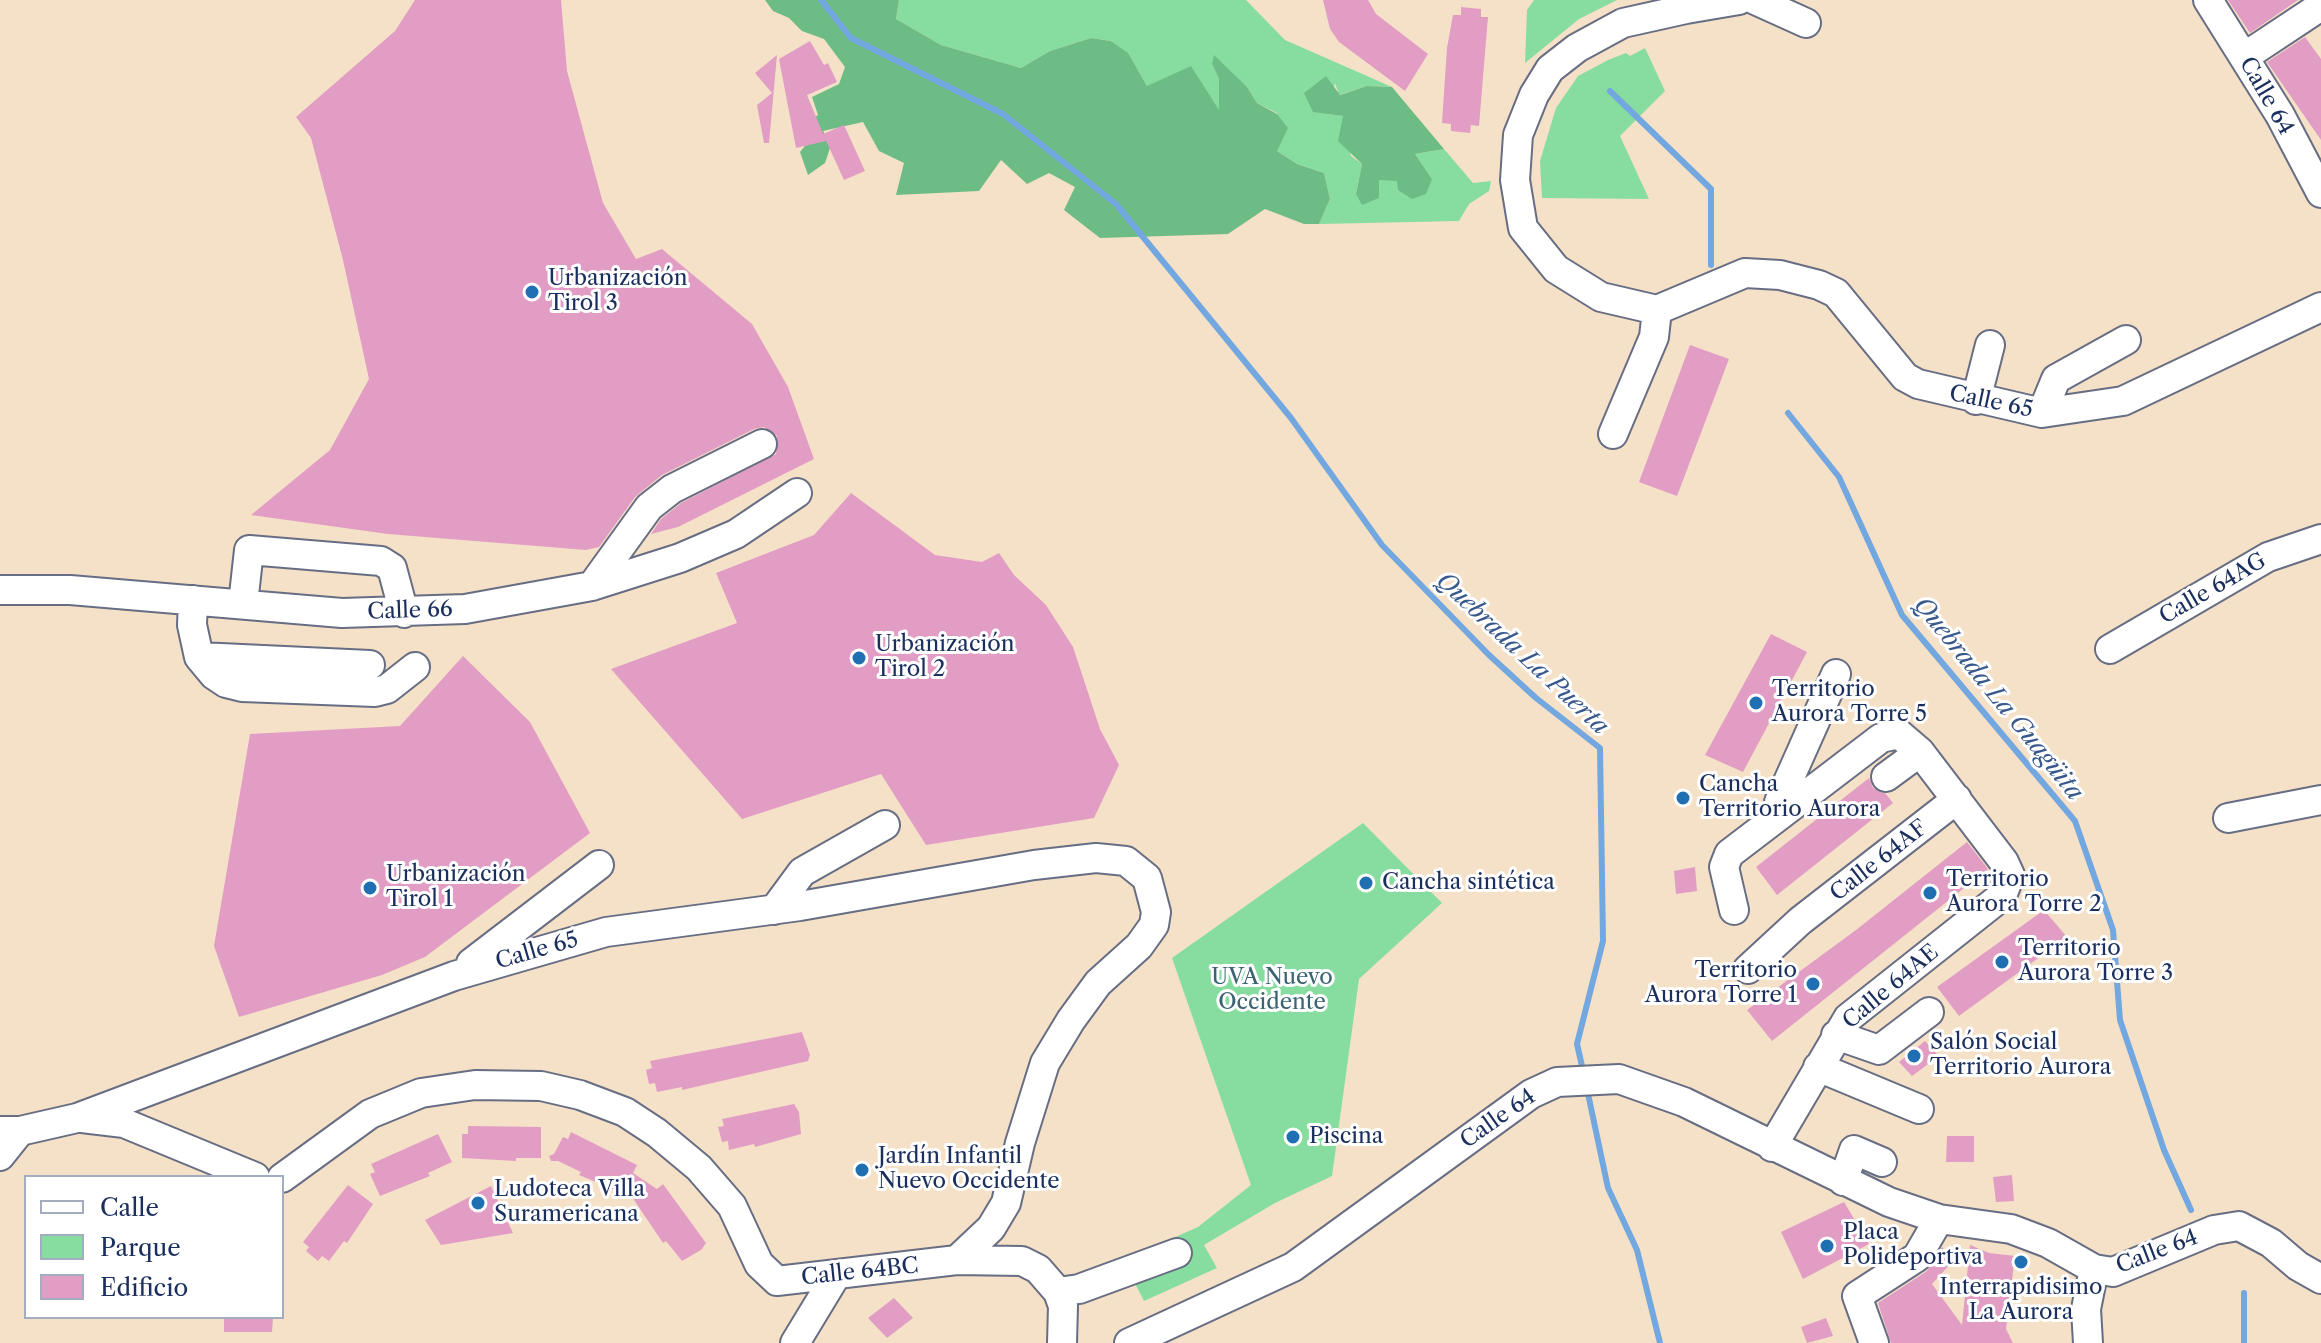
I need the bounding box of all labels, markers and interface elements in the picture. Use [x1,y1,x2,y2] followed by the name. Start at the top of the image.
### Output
[2233,52,2299,140] street label: Calle 64
[548,266,687,318] place label: Urbanización Tirol 3
[523,283,541,301] marker: Urbanización Tirol 3
[1947,380,2035,424] street label: Calle 65
[2155,548,2271,630] street label: Calle 64AG
[1430,567,1614,741] water label: Quebrada La Puerta
[1907,592,2089,806] water label: Quebrada La Guagüita
[367,596,453,626] street label: Calle 66
[875,632,1014,684] place label: Urbanización Tirol 2
[850,649,868,667] marker: Urbanización Tirol 2
[1772,677,1927,728] place label: Territorio Aurora Torre 5
[1747,694,1765,712] marker: Territorio Aurora Torre 5
[1699,772,1880,824] place label: Cancha Territorio Aurora
[1674,789,1692,807] marker: Cancha Territorio Aurora
[1825,815,1933,907] street label: Calle 64AF
[386,862,525,914] place label: Urbanización Tirol 1
[1946,867,2102,918] place label: Territorio Aurora Torre 2
[1382,870,1555,896] place label: Cancha sintética
[1357,874,1375,892] marker: Cancha sintética
[361,879,379,897] marker: Urbanización Tirol 1
[1921,884,1939,902] marker: Territorio Aurora Torre 2
[493,927,581,975] street label: Calle 65
[2018,936,2173,988] place label: Territorio Aurora Torre 3
[1838,939,1944,1035] street label: Calle 64AE
[1993,953,2011,971] marker: Territorio Aurora Torre 3
[1645,958,1797,1010] place label: Territorio Aurora Torre 1
[1211,965,1333,1016] park label: UVA Nuevo Occidente
[1804,975,1822,993] marker: Territorio Aurora Torre 1
[1930,1030,2111,1082] place label: Salón Social Territorio Aurora
[1905,1047,1923,1065] marker: Salón Social Territorio Aurora
[1455,1084,1541,1154] street label: Calle 64
[1309,1124,1383,1150] place label: Piscina
[1284,1128,1302,1146] marker: Piscina
[878,1144,1059,1196] place label: Jardín Infantil Nuevo Occidente
[853,1161,871,1179] marker: Jardín Infantil Nuevo Occidente
[24,1175,284,1319] legend
[494,1177,645,1228] place label: Ludoteca Villa Suramericana
[100,1193,159,1222] text: Calle
[469,1194,487,1212] marker: Ludoteca Villa Suramericana
[1843,1220,1983,1272] place label: Placa Polideportiva
[2112,1224,2202,1280] street label: Calle 64
[100,1233,181,1262] text: Parque
[1818,1237,1836,1255] marker: Placa Polideportiva
[800,1253,920,1291] street label: Calle 64BC
[2012,1253,2030,1271] marker: Interrapidisimo La Aurora
[100,1273,188,1302] text: Edificio
[1940,1275,2102,1326] place label: Interrapidisimo La Aurora

